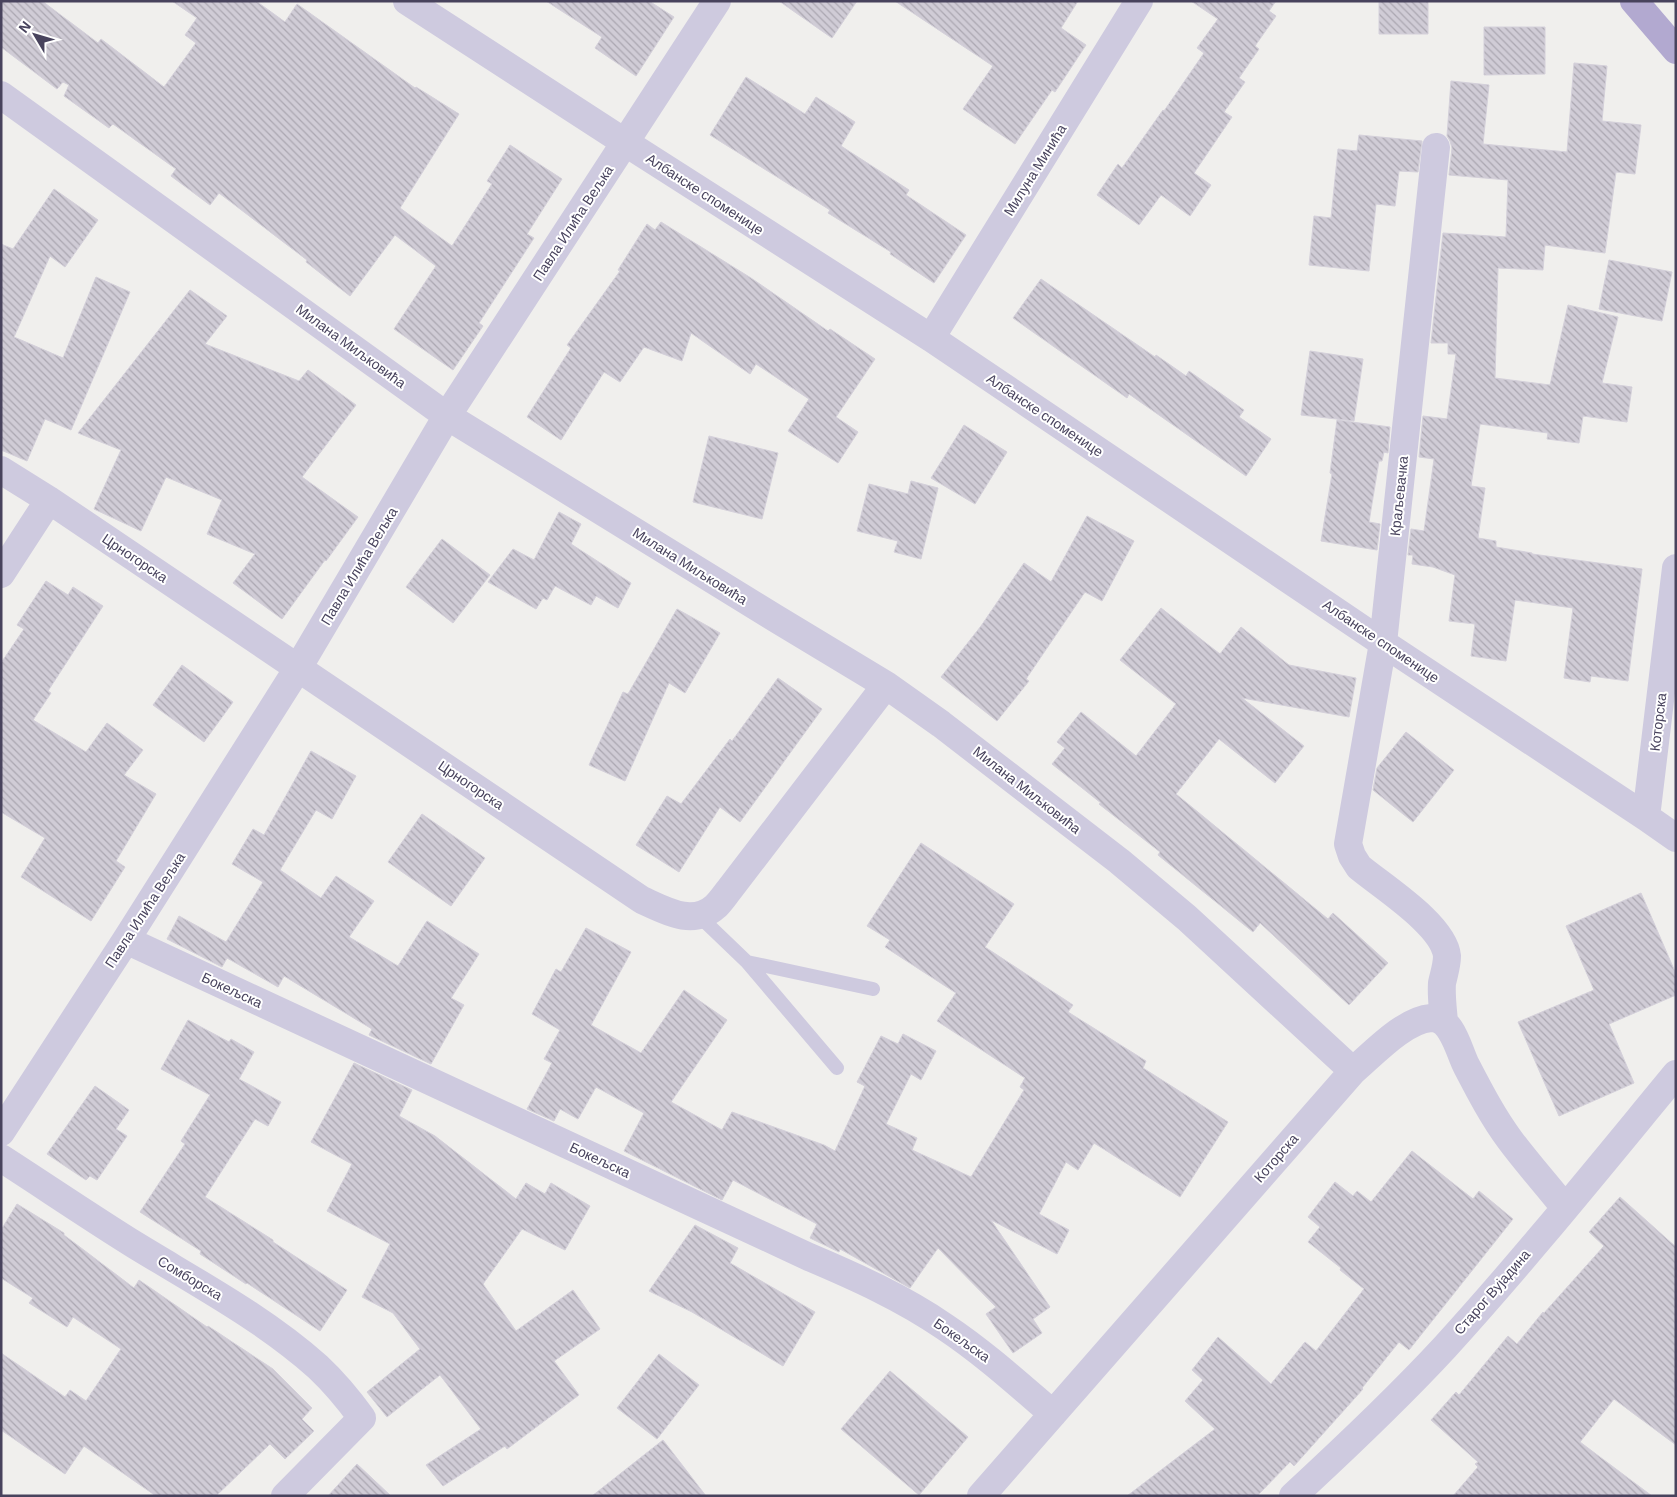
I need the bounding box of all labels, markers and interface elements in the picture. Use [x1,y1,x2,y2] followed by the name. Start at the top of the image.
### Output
[10,10,60,60] north arrow
[15,18,34,36] text: N
[1000,121,1070,219] street label: Милуна Минића
[643,150,767,238] street label: Албанске споменице
[530,162,616,284] street label: Павла Илића Вељка
[293,301,409,391] street label: Милана Миљковића
[984,370,1106,460] street label: Албанске споменице
[1387,455,1411,537] street label: Краљевачка
[318,504,401,628] street label: Павла Илића Вељка
[630,524,750,608] street label: Милана Миљковића
[99,530,171,586] street label: Црногорска
[1320,596,1442,686] street label: Албанске споменице
[1646,692,1670,752] street label: Которска
[970,743,1084,837] street label: Милана Миљковића
[435,757,507,813] street label: Црногорска
[102,849,188,971] street label: Павла Илића Вељка
[199,969,265,1011] street label: Бокељска
[1251,1130,1301,1185] street label: Которска
[567,1139,633,1181] street label: Бокељска
[1451,1246,1533,1338] street label: Старог Вујадина
[155,1253,225,1304] street label: Сомборска
[931,1315,993,1365] street label: Бокељска

